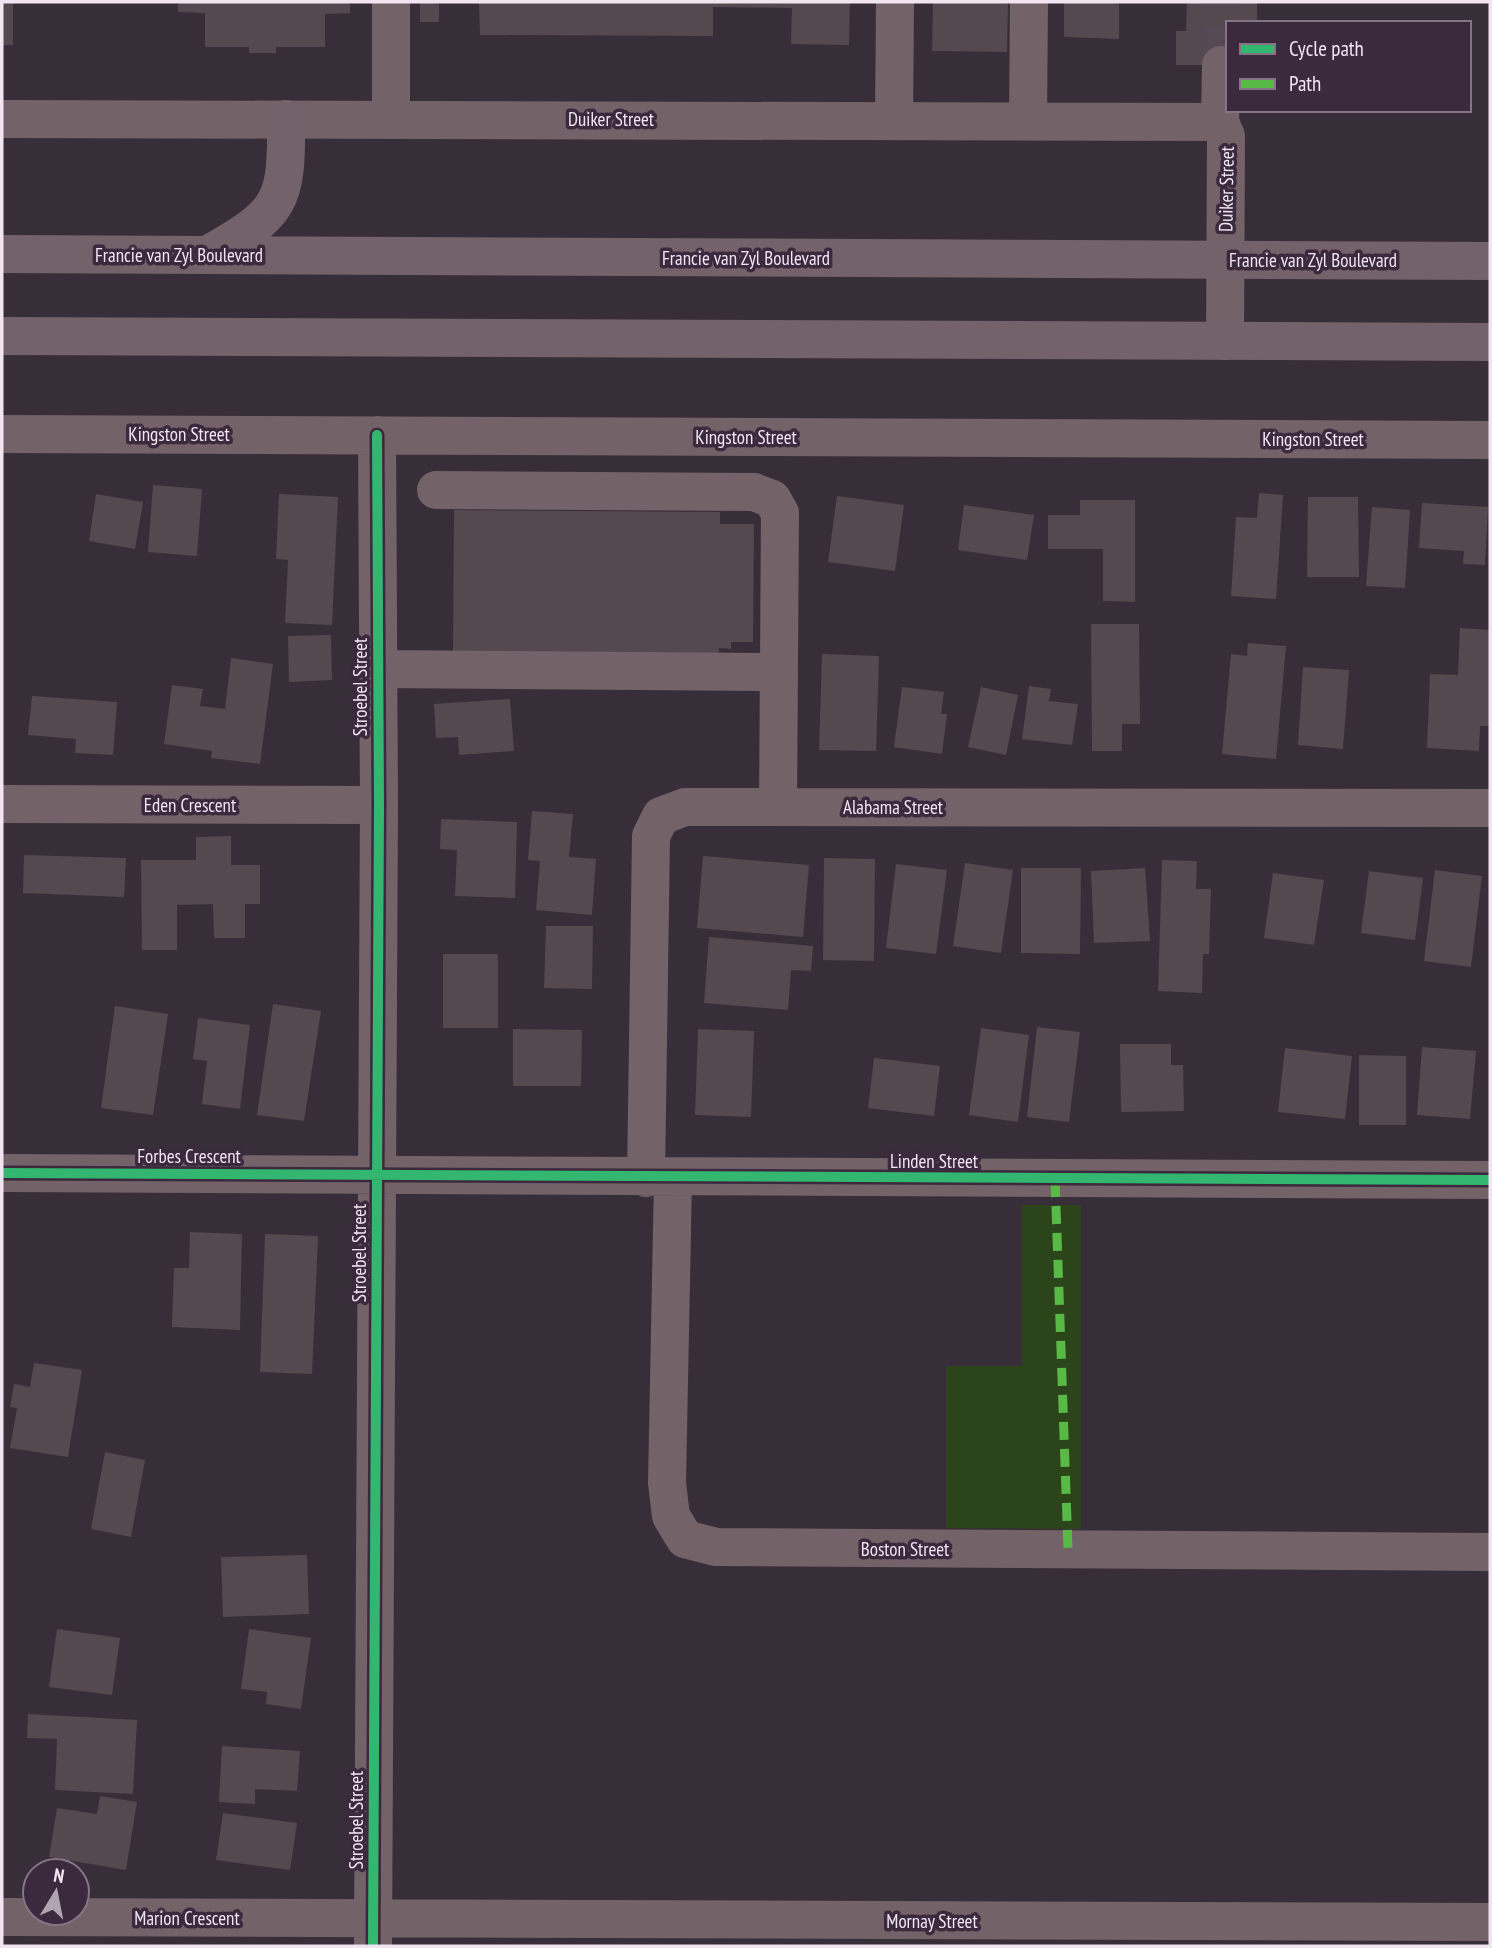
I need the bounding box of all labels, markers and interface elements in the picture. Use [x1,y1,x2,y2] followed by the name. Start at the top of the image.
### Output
[1226,21,1471,112] legend
[1289,35,1364,62] text: Cycle path
[1289,70,1321,97] text: Path
[568,107,655,131] street label: Duiker Street
[1213,145,1239,232] street label: Duiker Street
[95,243,263,267] street label: Francie van Zyl Boulevard
[662,246,830,270] street label: Francie van Zyl Boulevard
[1229,248,1397,272] street label: Francie van Zyl Boulevard
[128,422,230,446] street label: Kingston Street
[695,425,797,449] street label: Kingston Street
[1262,427,1364,451] street label: Kingston Street
[348,637,372,736] street label: Stroebel Street
[144,793,237,817] street label: Eden Crescent
[843,795,944,819] street label: Alabama Street
[137,1144,242,1168] street label: Forbes Crescent
[890,1149,979,1173] street label: Linden Street
[347,1203,371,1302] street label: Stroebel Street
[861,1537,950,1561] street label: Boston Street
[344,1770,368,1869] street label: Stroebel Street
[21,1857,91,1927] north arrow
[52,1863,66,1888] text: N
[134,1906,240,1930] street label: Marion Crescent
[886,1909,978,1933] street label: Mornay Street

